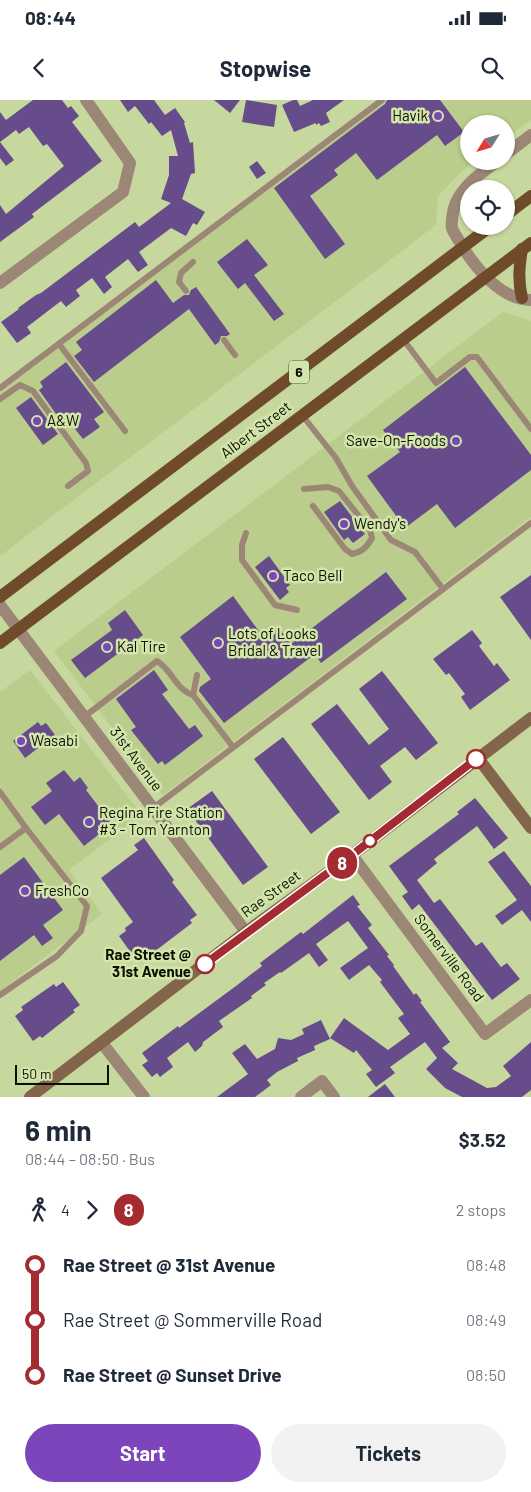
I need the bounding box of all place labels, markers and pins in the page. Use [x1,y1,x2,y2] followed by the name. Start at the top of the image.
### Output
[392,106,428,124] place label: Havik
[432,110,444,122] marker: Havik
[47,411,79,429] place label: A&W
[31,415,43,427] marker: A&W
[346,431,446,449] place label: Save-On-Foods
[450,435,462,447] marker: Save-On-Foods
[354,514,406,532] place label: Wendy's
[338,518,350,530] marker: Wendy's
[283,566,342,584] place label: Taco Bell
[267,570,279,582] marker: Taco Bell
[228,624,321,659] place label: Lots of Looks Bridal & Travel
[117,637,166,655] place label: Kal Tire
[212,637,224,649] marker: Lots of Looks Bridal & Travel
[101,641,113,653] marker: Kal Tire
[31,731,78,749] place label: Wasabi
[15,735,27,747] marker: Wasabi
[466,749,486,769] unlabelled marker
[99,803,223,838] place label: Regina Fire Station #3 - Tom Yarnton
[83,816,95,828] marker: Regina Fire Station #3 - Tom Yarnton
[363,834,377,848] unlabelled marker
[35,881,89,899] place label: FreshCo
[19,885,31,897] marker: FreshCo
[105,945,191,980] place label: Rae Street @ 31st Avenue
[195,954,215,974] marker: Rae Street @ 31st Avenue

